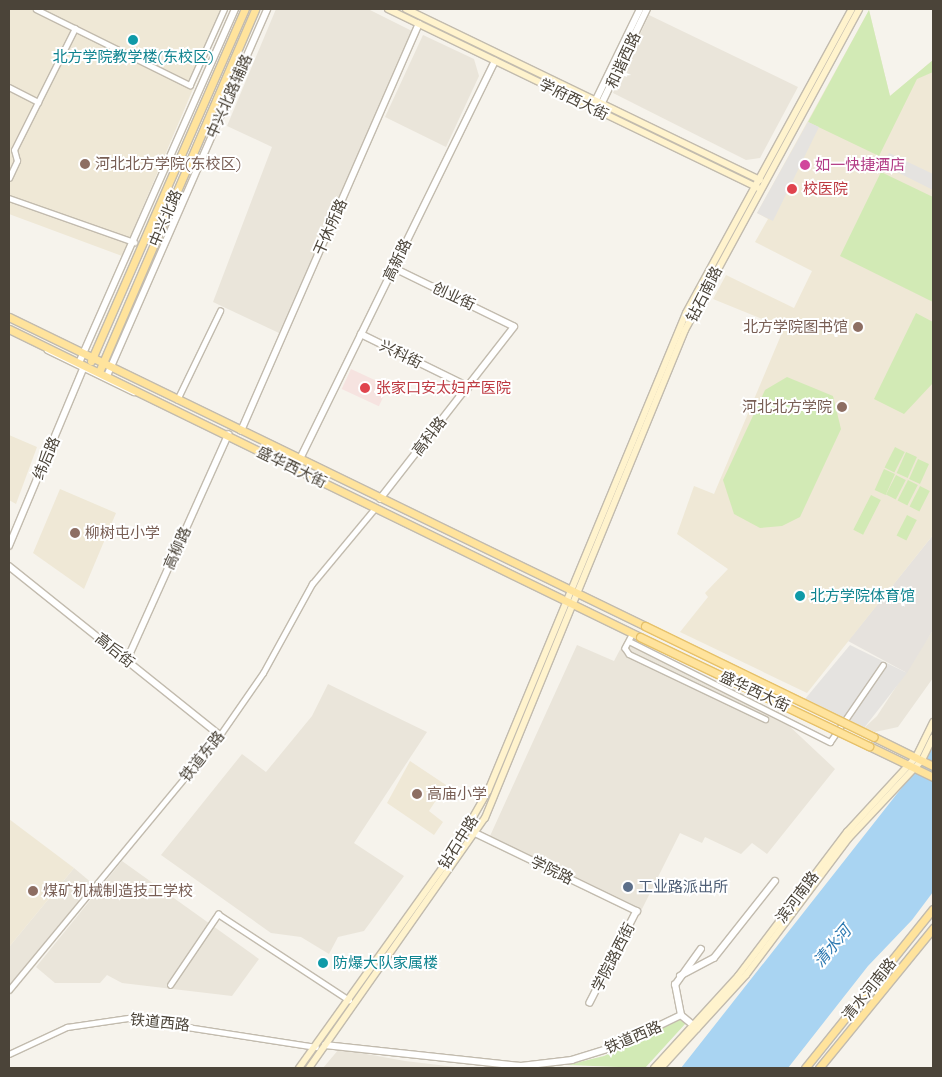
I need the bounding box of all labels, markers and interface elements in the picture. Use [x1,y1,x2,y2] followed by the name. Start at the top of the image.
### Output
[602,29,644,91] street label: 和谐西路
[127,34,139,46] marker: 北方学院教学楼(东校区)
[52,48,214,66] place label: 北方学院教学楼(东校区)
[202,51,256,141] street label: 中兴北路辅路
[536,74,612,124] street label: 学府西大街
[95,155,241,173] place label: 河北北方学院(东校区)
[815,156,905,174] place label: 如一快捷酒店
[79,158,91,170] marker: 河北北方学院(东校区)
[799,159,811,171] marker: 如一快捷酒店
[803,180,848,198] place label: 校医院
[785,182,799,196] marker: 校医院
[145,187,185,249] street label: 中兴北路
[310,196,350,258] street label: 干休所路
[379,236,415,284] street label: 高新路
[682,263,726,325] street label: 钻石南路
[430,278,478,314] street label: 创业街
[743,318,848,336] place label: 北方学院图书馆
[852,321,864,333] marker: 北方学院图书馆
[377,336,425,372] street label: 兴科街
[376,379,511,397] place label: 张家口安太妇产医院
[358,381,372,395] marker: 张家口安太妇产医院
[742,398,832,416] place label: 河北北方学院
[836,401,848,413] marker: 河北北方学院
[408,413,450,459] street label: 高科路
[29,434,63,482] street label: 纬后路
[254,442,330,492] street label: 盛华西大街
[85,524,160,542] place label: 柳树屯小学
[160,524,194,572] street label: 高柳路
[69,527,81,539] marker: 柳树屯小学
[810,587,915,605] place label: 北方学院体育馆
[794,590,806,602] marker: 北方学院体育馆
[92,629,138,671] street label: 高后街
[717,667,793,715] street label: 盛华西大街
[176,727,228,785] street label: 铁道东路
[427,785,487,803] place label: 高庙小学
[411,788,423,800] marker: 高庙小学
[434,812,482,872] street label: 钻石中路
[528,852,576,888] street label: 学院路
[772,868,822,926] street label: 滨河南路
[638,878,728,896] place label: 工业路派出所
[622,881,634,893] marker: 工业路派出所
[43,882,193,900] place label: 煤矿机械制造技工学校
[27,885,39,897] marker: 煤矿机械制造技工学校
[588,920,638,994] street label: 学院路西街
[809,921,855,971] water label: 清水河
[333,954,438,972] place label: 防爆大队家属楼
[838,954,900,1024] street label: 清水河南路
[317,957,329,969] marker: 防爆大队家属楼
[129,1010,191,1034] street label: 铁道西路
[602,1017,664,1057] street label: 铁道西路

